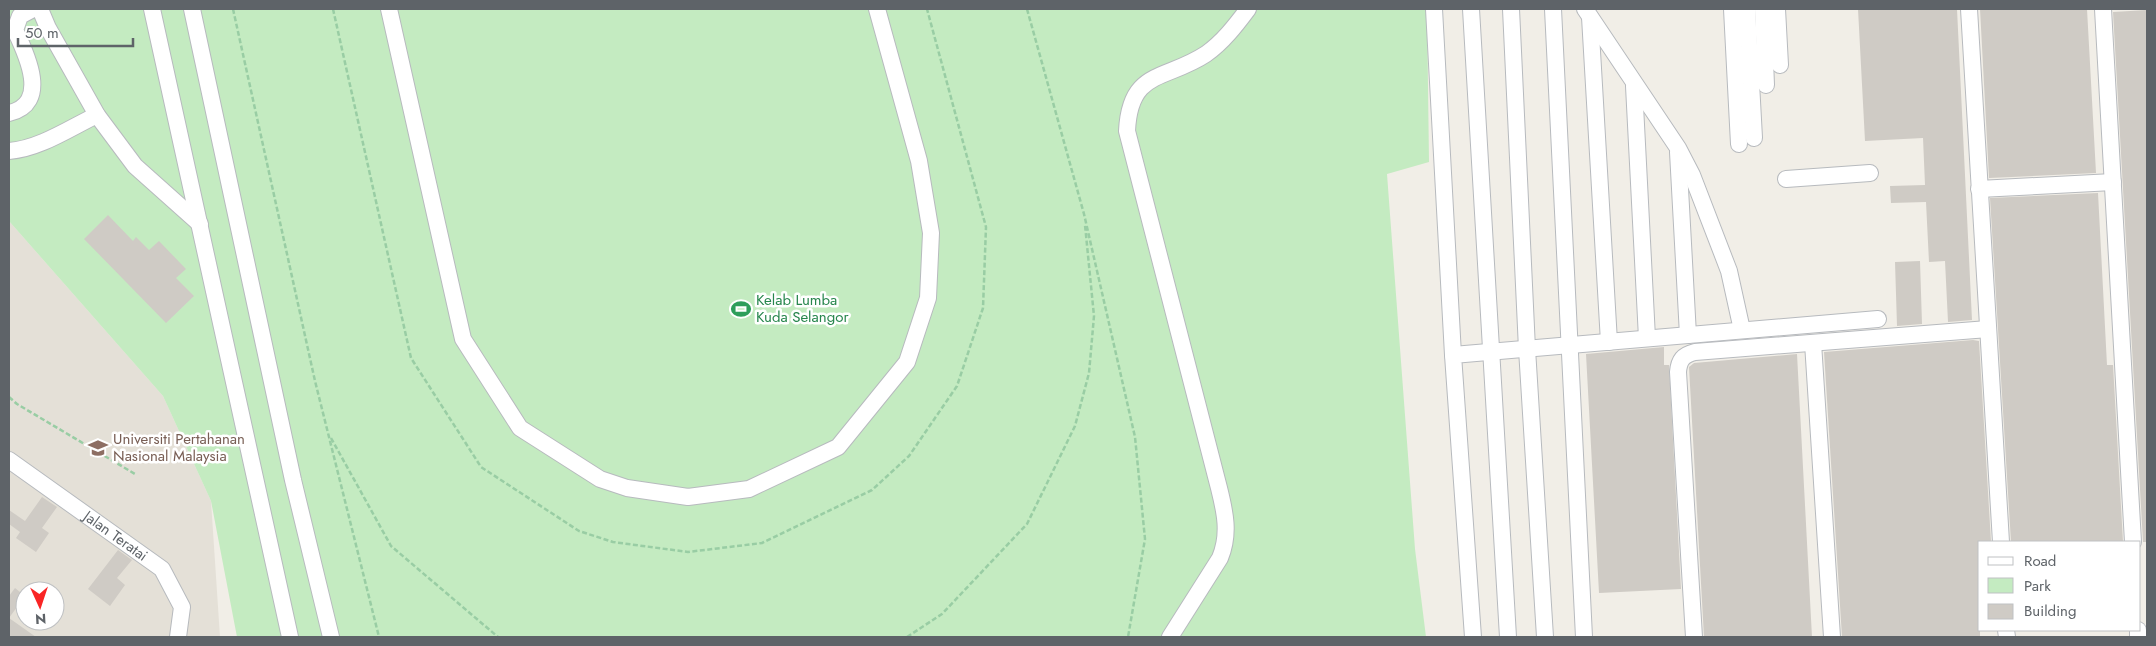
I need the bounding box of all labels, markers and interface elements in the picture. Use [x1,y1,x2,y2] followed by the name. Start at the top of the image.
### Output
[18,15,132,47] scale bar
[25,22,59,44] text: 50 m
[756,289,849,328] place label: Kelab Lumba Kuda Selangor
[730,298,752,320] sports icon: Kelab Lumba Kuda Selangor
[113,428,245,467] place label: Universiti Pertahanan Nasional Malaysia
[87,437,109,459] school or university icon: Universiti Pertahanan Nasional Malaysia
[77,504,152,567] street label: Jalan Teratai
[1978,541,2141,631] legend
[2024,550,2056,572] text: Road
[2024,575,2051,597] text: Park
[15,581,65,631] north arrow
[2024,600,2076,622] text: Building
[35,609,47,629] text: N

